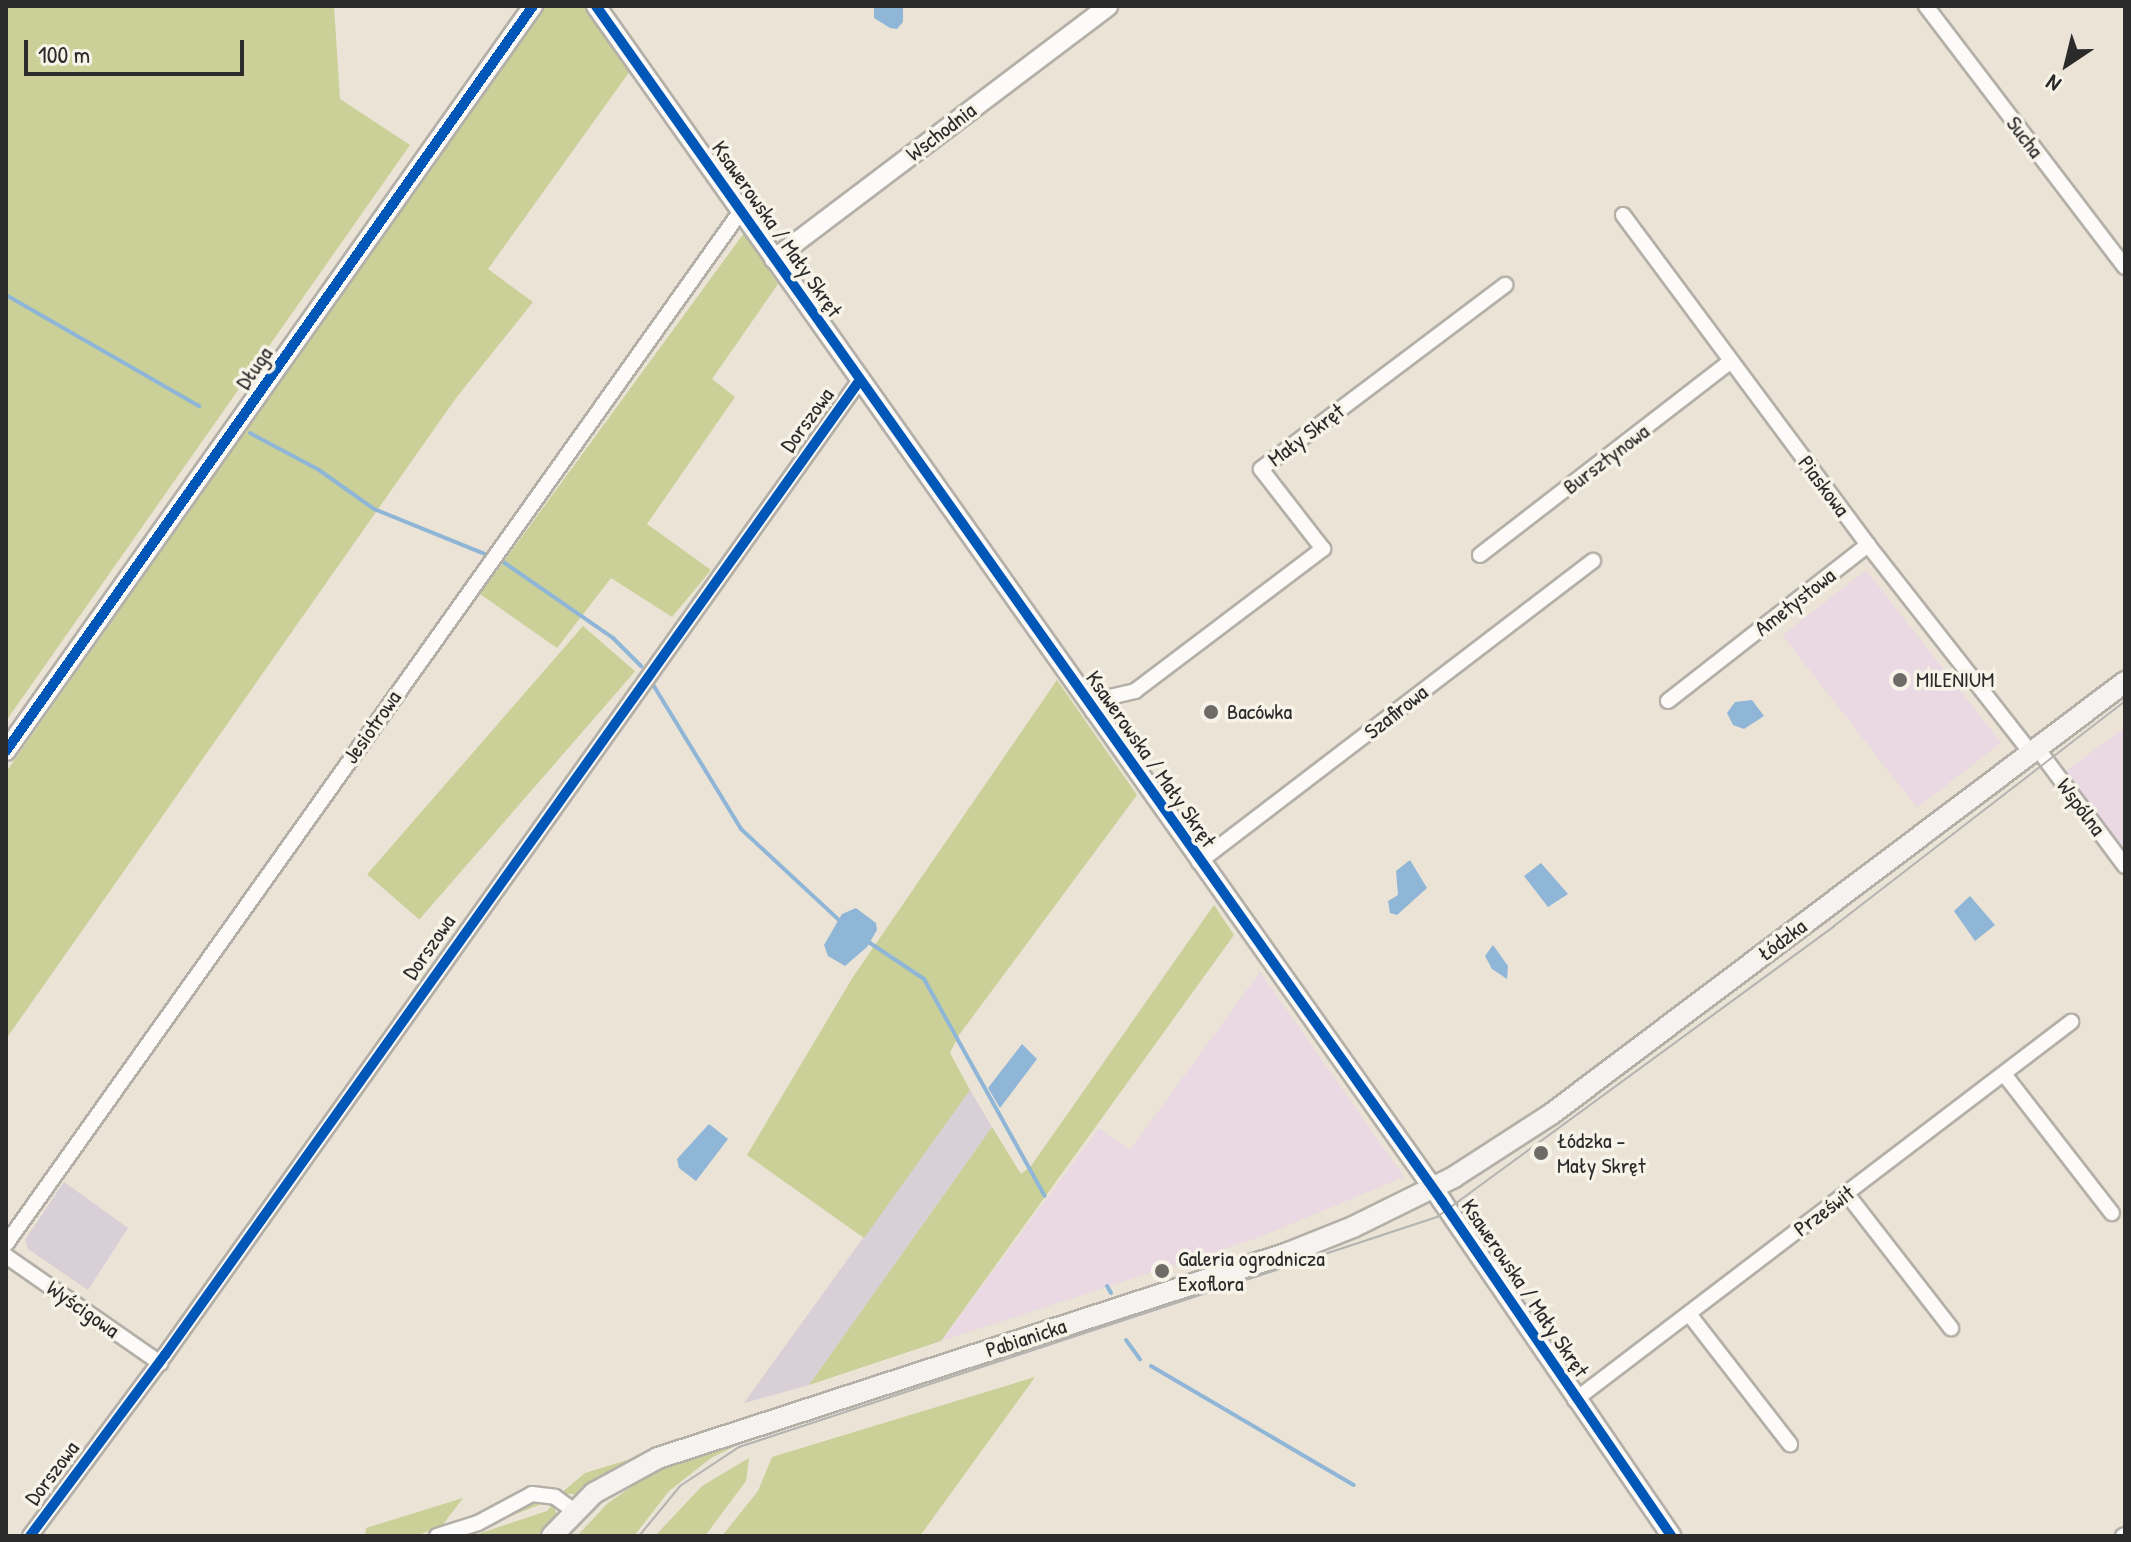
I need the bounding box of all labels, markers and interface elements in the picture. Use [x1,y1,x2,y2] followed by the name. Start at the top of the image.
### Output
[28,24,248,74] scale bar
[2027,24,2107,104] north arrow
[38,38,90,70] text: 100 m
[2040,68,2067,99] text: N
[901,97,981,167] street label: Wschodnia
[2001,111,2049,163] street label: Sucha
[706,136,848,322] street label: Ksawerowska / Mały Skręt
[230,342,278,394] street label: Długa
[775,383,839,457] street label: Dorszowa
[1263,398,1349,472] street label: Mały Skręt
[1558,418,1654,500] street label: Bursztynowa
[1793,450,1855,522] street label: Piaskowa
[1749,562,1841,642] street label: Ametystowa
[1080,666,1222,852] street label: Ksawerowska / Mały Skręt
[1916,667,1994,693] place label: MILENIUM
[1891,671,1909,689] marker: MILENIUM
[1359,679,1433,745] street label: Szafirowa
[337,685,407,769] street label: Jesiotrowa
[1227,699,1292,725] place label: Bacówka
[1202,703,1220,721] marker: Bacówka
[2051,773,2111,841] street label: Wspólna
[397,909,461,985] street label: Dorszowa
[1752,913,1812,967] street label: Łódzka
[1557,1127,1645,1178] place label: Łódzka - Mały Skręt
[1532,1144,1550,1162] marker: Łódzka - Mały Skręt
[1789,1180,1859,1242] street label: Prześwit
[1456,1194,1594,1382] street label: Ksawerowska / Mały Skręt
[1178,1245,1325,1296] place label: Galeria ogrodnicza Exoflora
[1153,1262,1171,1280] marker: Galeria ogrodnicza Exoflora
[42,1275,124,1343] street label: Wyścigowa
[982,1313,1070,1363] street label: Pabianicka
[19,1436,85,1510] street label: Dorszowa

